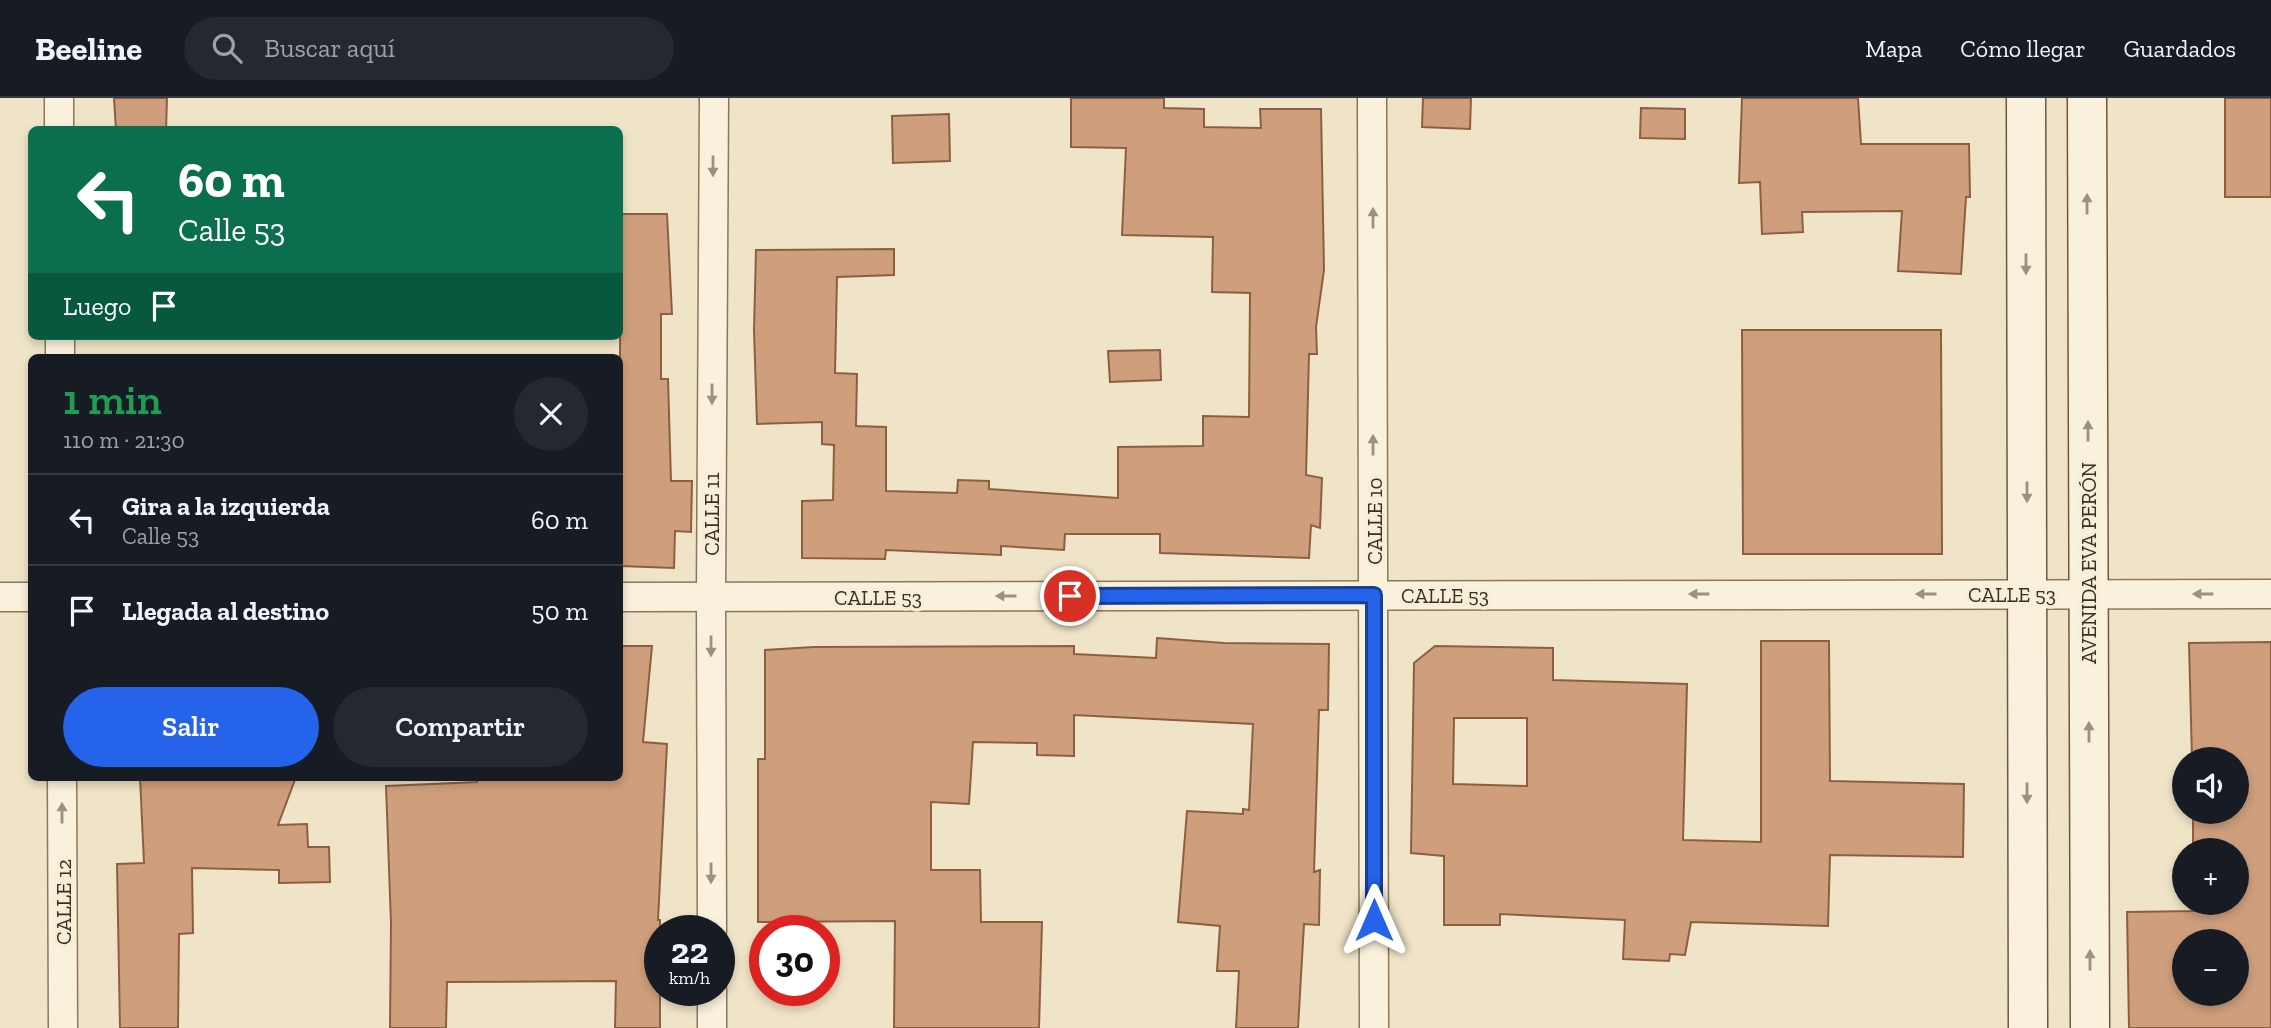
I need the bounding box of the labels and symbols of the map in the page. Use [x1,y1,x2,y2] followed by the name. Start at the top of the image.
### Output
[708,155,719,177] one-way arrow
[2081,193,2093,215] one-way arrow
[1367,207,1378,229] one-way arrow
[2020,253,2032,275] one-way arrow
[706,383,718,405] one-way arrow
[2082,420,2094,442] one-way arrow
[1367,434,1379,456] one-way arrow
[2076,462,2101,664] street label: AVENIDA EVA PERÓN
[699,472,724,556] street label: CALLE 11
[1362,477,1387,565] street label: CALLE 10
[2021,481,2033,503] one-way arrow
[1040,566,1100,626] pin
[1968,582,2056,607] street label: CALLE 53
[1401,583,1489,608] street label: CALLE 53
[834,585,922,610] street label: CALLE 53
[1688,588,1710,600] one-way arrow
[1915,588,1937,600] one-way arrow
[2192,588,2214,600] one-way arrow
[995,590,1017,602] one-way arrow
[705,635,717,657] one-way arrow
[2083,721,2095,743] one-way arrow
[2021,782,2033,804] one-way arrow
[56,802,68,824] one-way arrow
[51,859,76,945] street label: CALLE 12
[705,862,717,884] one-way arrow
[1337,883,1411,957] position arrow
[749,915,840,1006] speed limit sign: 30
[2084,949,2095,971] one-way arrow

